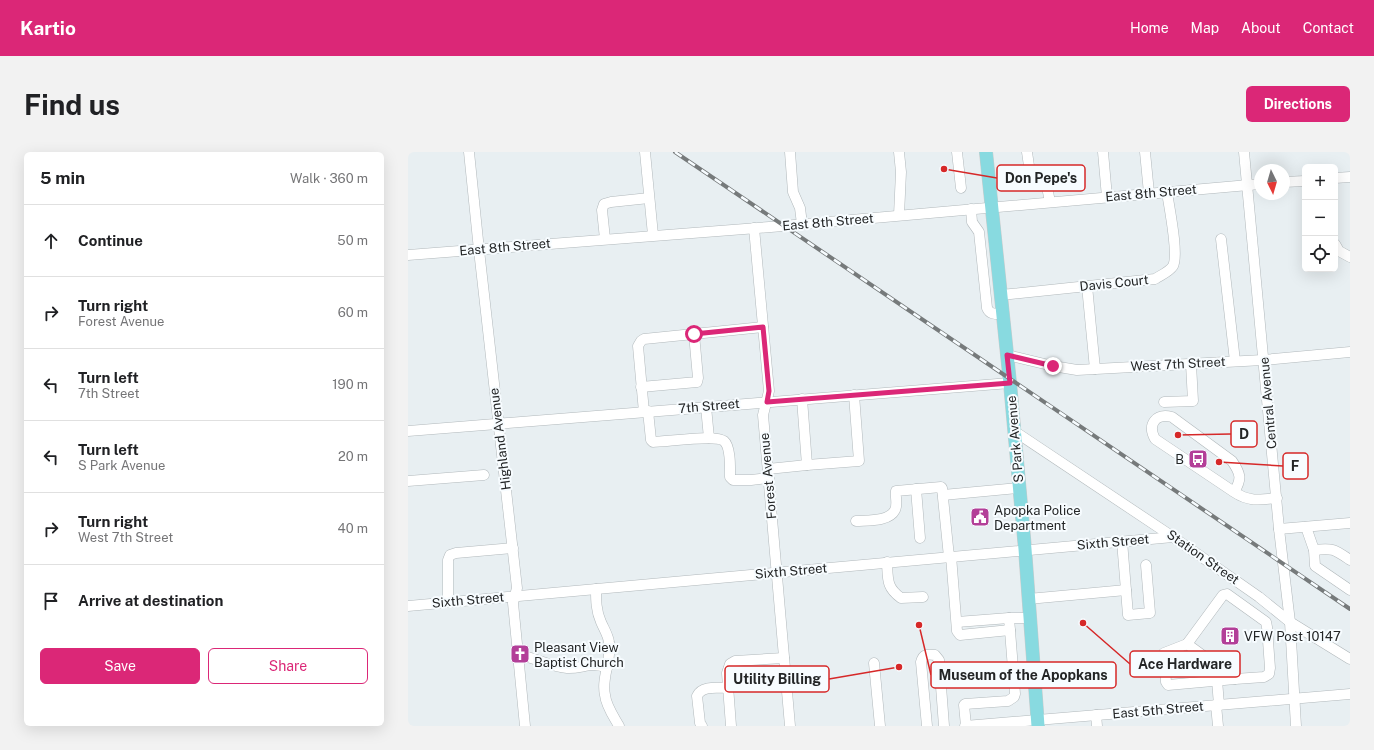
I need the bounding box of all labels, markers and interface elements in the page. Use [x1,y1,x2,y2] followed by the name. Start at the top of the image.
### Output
[20,17,76,39] text: Kartio
[1130,20,1169,36] text: Home
[1191,20,1219,36] text: Map
[1241,20,1281,36] text: About
[1303,20,1354,36] text: Contact
[1246,86,1350,122] button: Directions
[24,88,120,121] text: Find us
[1254,164,1290,200] north arrow
[1302,164,1338,272] map controls
[1302,164,1338,200] button: +
[997,165,1085,191] callout: Don Pepe's
[40,168,85,188] text: 5 min
[1005,170,1077,186] text: Don Pepe's
[290,171,368,186] text: Walk · 360 m
[1105,182,1197,204] street label: East 8th Street
[1302,200,1338,236] button: −
[782,211,874,233] street label: East 8th Street
[40,230,62,252] icon: ahead
[78,232,143,249] text: Continue
[337,233,368,248] text: 50 m
[459,236,551,258] street label: East 8th Street
[1302,236,1338,272] button: locate
[1079,272,1149,294] street label: Davis Court
[78,297,148,314] text: Turn right
[40,302,62,324] icon: right
[338,305,368,320] text: 60 m
[78,314,164,329] text: Forest Avenue
[685,325,703,343] route start
[1130,354,1226,374] street label: West 7th Street
[1257,356,1279,450] street label: Central Avenue
[1044,357,1062,375] route end
[78,369,139,386] text: Turn left
[40,374,62,396] icon: left
[332,377,368,392] text: 190 m
[78,386,140,401] text: 7th Street
[486,387,514,491] street label: Highland Avenue
[1004,395,1026,483] street label: S Park Avenue
[678,396,740,416] street label: 7th Street
[1231,421,1257,447] callout: D
[1239,426,1249,442] text: D
[757,432,779,520] street label: Forest Avenue
[78,441,139,458] text: Turn left
[40,446,62,468] icon: left
[1187,448,1209,470] bus stop icon: B
[338,449,368,464] text: 20 m
[1175,452,1184,467] place label: B
[1283,453,1308,479] callout: F
[78,458,165,473] text: S Park Avenue
[1291,458,1300,474] text: F
[994,503,1081,533] place label: Apopka Police Department
[969,506,991,528] public building icon: Apopka Police Department
[78,513,148,530] text: Turn right
[40,518,62,540] icon: right
[337,521,368,536] text: 40 m
[1164,527,1242,587] street label: Station Street
[78,530,173,545] text: West 7th Street
[1076,531,1150,553] street label: Sixth Street
[754,560,828,582] street label: Sixth Street
[431,589,505,611] street label: Sixth Street
[40,590,62,612] icon: arrive
[78,592,223,609] text: Arrive at destination
[1219,625,1241,647] building icon: VFW Post 10147
[1244,629,1341,644] place label: VFW Post 10147
[534,640,624,670] place label: Pleasant View Baptist Church
[509,643,531,665] church icon: Pleasant View Baptist Church
[40,648,200,684] button: Save
[208,648,368,684] button: Share
[1130,651,1240,677] callout: Ace Hardware
[1138,656,1232,672] text: Ace Hardware
[931,662,1116,688] callout: Museum of the Apopkans
[725,666,829,692] callout: Utility Billing
[938,667,1108,683] text: Museum of the Apopkans
[733,671,821,687] text: Utility Billing
[1112,699,1204,721] street label: East 5th Street

